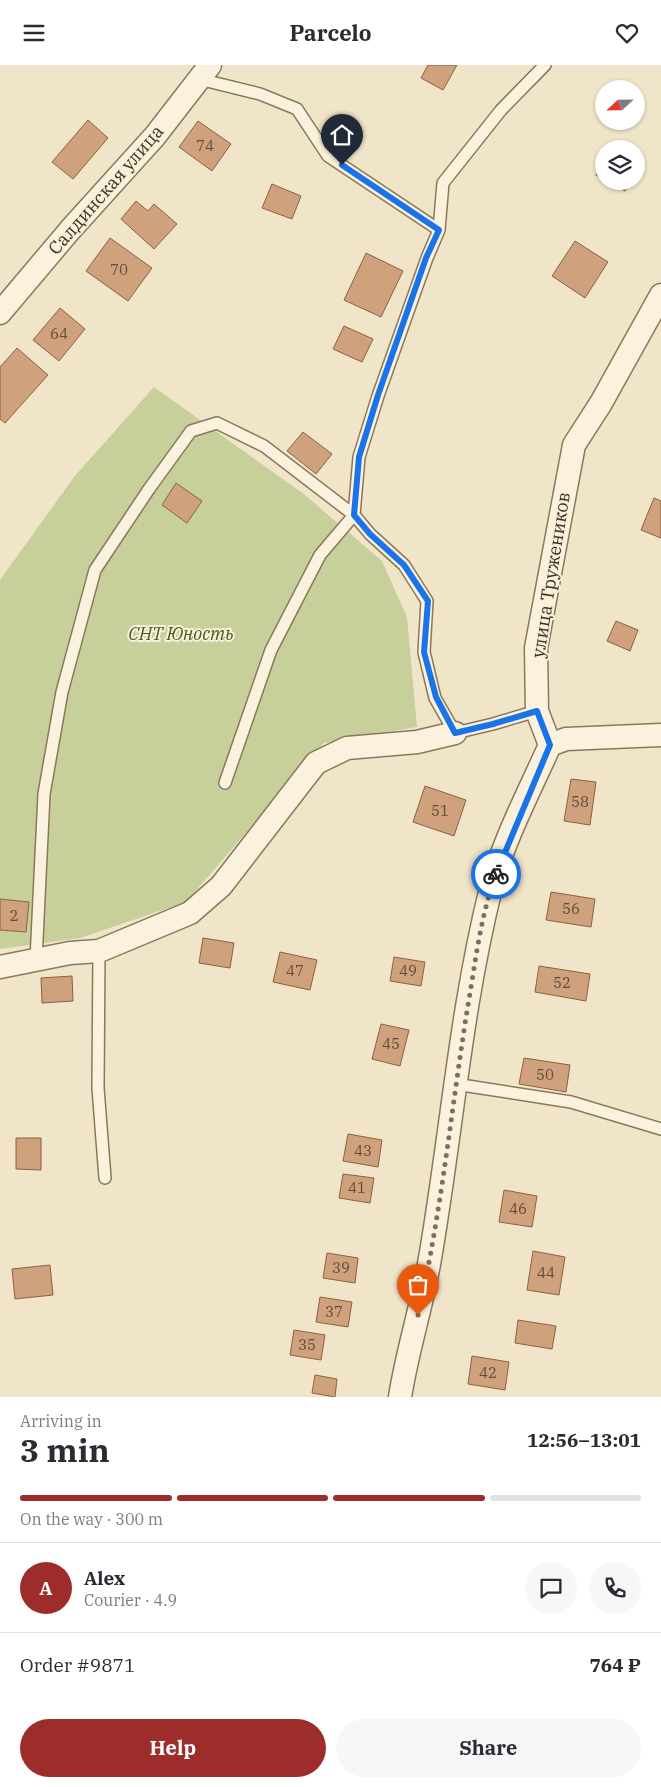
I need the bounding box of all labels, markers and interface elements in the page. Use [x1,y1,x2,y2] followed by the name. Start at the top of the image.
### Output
[289,18,372,47] text: Parcelo
[20,19,48,47] icon: menu
[613,19,641,47] icon: heart
[595,80,645,130] north arrow
[595,80,645,190] map controls
[321,114,363,165] pin
[43,120,168,259] street label: Салдинская улица
[328,121,356,149] icon: home
[196,136,214,155] house number: 74
[595,140,645,190] button: layers
[110,260,128,279] house number: 70
[50,324,68,343] house number: 64
[526,490,575,659] street label: улица Тружеников
[128,622,234,645] park label: СНТ Юность
[571,792,589,811] house number: 58
[431,801,449,820] house number: 51
[471,849,521,899] courier
[482,860,510,888] icon: bike
[562,899,580,918] house number: 56
[9,906,19,925] house number: 2
[286,961,304,980] house number: 47
[399,961,417,980] house number: 49
[553,973,571,992] house number: 52
[382,1034,400,1053] house number: 45
[536,1065,554,1084] house number: 50
[354,1141,372,1160] house number: 43
[348,1178,366,1197] house number: 41
[509,1199,527,1218] house number: 46
[332,1258,350,1277] house number: 39
[537,1263,555,1282] house number: 44
[397,1264,439,1315] pin
[404,1271,432,1299] icon: bag
[325,1302,343,1321] house number: 37
[298,1335,316,1354] house number: 35
[479,1363,497,1382] house number: 42
[20,1411,102,1431] text: Arriving in
[527,1428,641,1452] text: 12:56–13:01
[20,1429,110,1471] text: 3 min
[20,1509,163,1529] text: On the way · 300 m
[525,1562,577,1614] button: chat
[589,1562,641,1614] button: phone
[84,1566,125,1590] text: Alex
[39,1576,53,1600] text: A
[84,1590,177,1610] text: Courier · 4.9
[20,1653,135,1677] text: Order #9871
[589,1653,641,1677] text: 764 ₽
[20,1719,326,1777] button: Help
[336,1719,641,1777] button: Share

